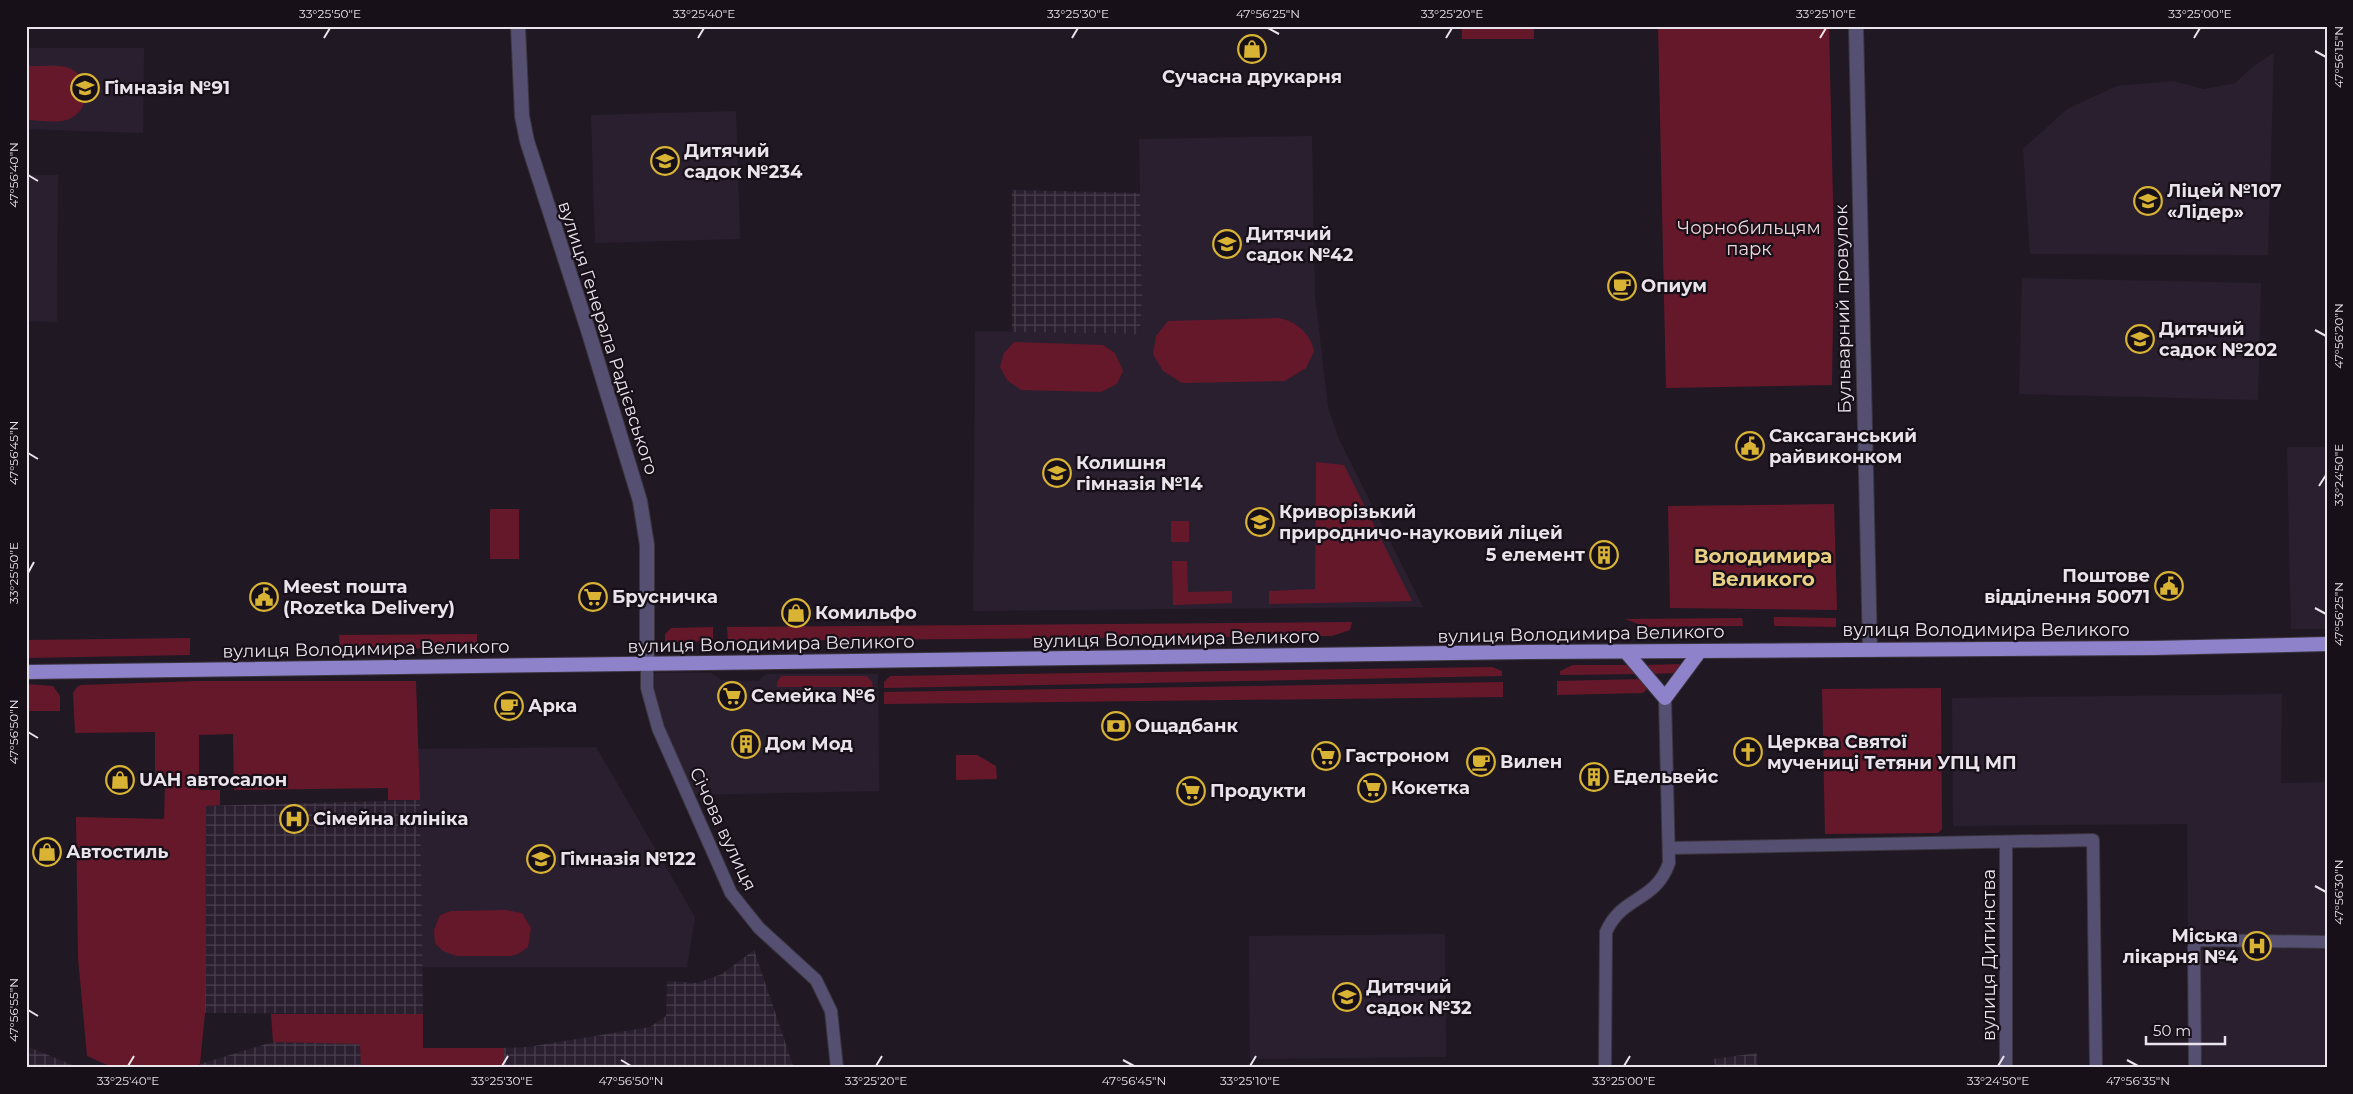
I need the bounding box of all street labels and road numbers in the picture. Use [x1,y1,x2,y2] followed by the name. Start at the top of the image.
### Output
[553,198,663,478] street label: вулиця Генерала Радієвського
[1830,204,1856,414] street label: Бульварний провулок
[1842,619,2130,641] street label: вулиця Володимира Великого
[1437,620,1725,648] street label: вулиця Володимира Великого
[1032,625,1320,653] street label: вулиця Володимира Великого
[627,630,915,658] street label: вулиця Володимира Великого
[222,635,510,663] street label: вулиця Володимира Великого
[685,764,761,894] street label: Січова вулиця
[1978,869,2000,1041] street label: вулиця Дитинства

